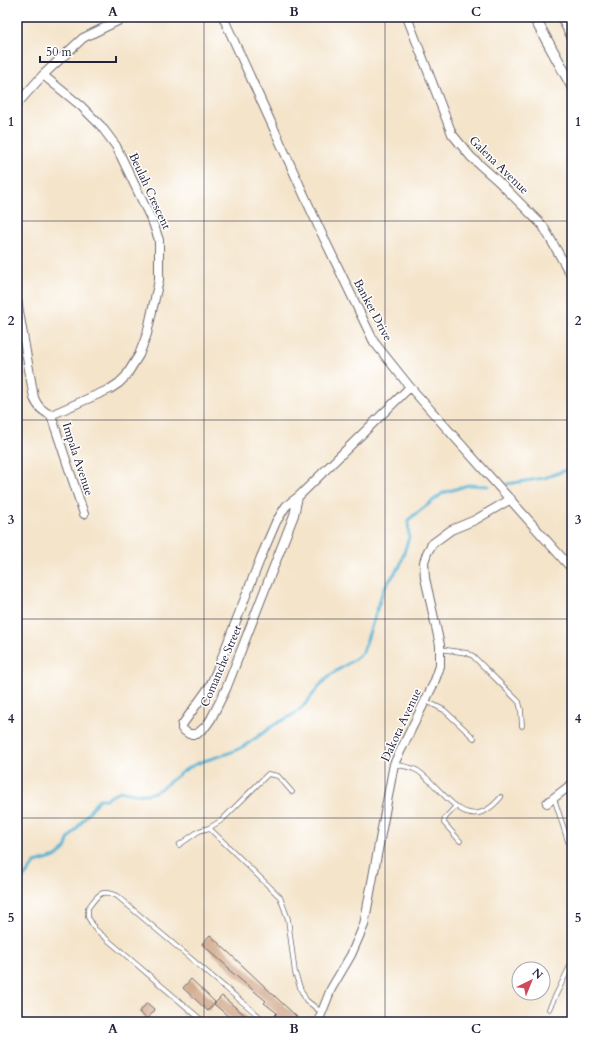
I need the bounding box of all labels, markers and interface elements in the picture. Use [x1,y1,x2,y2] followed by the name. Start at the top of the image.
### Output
[108,3,118,21] text: A
[289,3,299,21] text: B
[471,3,481,21] text: C
[40,38,116,64] scale bar
[46,44,73,60] text: 50 m
[8,113,14,131] text: 1
[575,113,581,131] text: 1
[466,132,532,198] street label: Galena Avenue
[125,150,175,232] street label: Beulah Crescent
[350,276,396,344] street label: Banket Drive
[8,312,15,330] text: 2
[575,312,582,330] text: 2
[59,420,97,498] street label: Impala Avenue
[8,511,15,529] text: 3
[575,511,582,529] text: 3
[197,622,246,709] street label: Comanche Street
[377,686,425,764] street label: Dakota Avenue
[8,710,15,728] text: 4
[575,710,582,728] text: 4
[8,909,14,927] text: 5
[575,909,581,927] text: 5
[511,961,551,1001] north arrow
[529,965,546,983] text: N
[108,1020,118,1038] text: A
[289,1020,299,1038] text: B
[471,1020,481,1038] text: C

